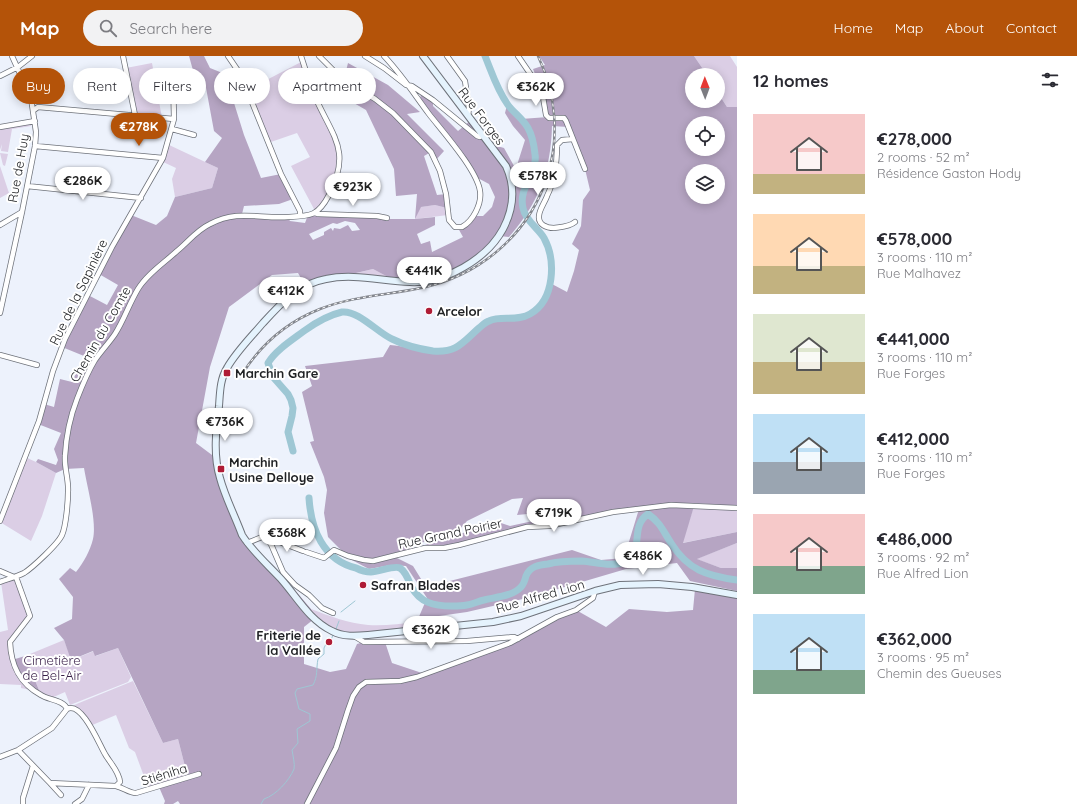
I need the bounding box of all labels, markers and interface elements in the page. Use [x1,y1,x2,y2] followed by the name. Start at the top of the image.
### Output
[83,10,363,46] search box
[20,16,59,40] text: Map
[97,17,119,39] icon: search
[129,19,212,38] text: Search here
[834,19,873,37] text: Home
[895,19,923,37] text: Map
[945,19,984,37] text: About
[1006,19,1057,37] text: Contact
[12,68,65,104] chip: Buy
[73,68,131,104] chip: Rent
[139,68,206,104] chip: Filters
[214,68,270,104] chip: New
[278,68,376,104] chip: Apartment
[685,68,725,108] north arrow
[685,68,725,204] map controls
[1039,69,1061,91] icon: filters
[753,70,829,91] text: 12 homes
[508,73,564,107] pin: €362K
[517,78,555,94] text: €362K
[455,84,509,148] street label: Rue Forges
[111,113,167,147] pin: €278K
[685,116,725,156] button: locate
[120,118,158,134] text: €278K
[877,128,952,149] text: €278,000
[785,130,833,178] icon: home
[4,132,32,204] street label: Rue de Huy
[877,149,970,165] text: 2 rooms · 52 m²
[510,162,566,196] pin: €578K
[685,164,725,204] button: layers
[877,165,1021,181] text: Résidence Gaston Hody
[55,167,111,201] pin: €286K
[519,167,557,183] text: €578K
[64,172,102,188] text: €286K
[325,173,381,207] pin: €923K
[334,178,372,194] text: €923K
[877,228,952,249] text: €578,000
[785,230,833,278] icon: home
[45,237,111,347] street label: Rue de la Sapinière
[877,249,972,265] text: 3 rooms · 110 m²
[396,257,452,291] pin: €441K
[406,262,442,278] text: €441K
[877,265,961,281] text: Rue Malhavez
[258,277,314,311] pin: €412K
[268,282,304,298] text: €412K
[66,283,134,385] street label: Chemin du Comte
[437,303,483,319] place label: Arcelor
[424,306,434,316] marker: Arcelor
[877,328,950,349] text: €441,000
[785,330,833,378] icon: home
[877,349,972,365] text: 3 rooms · 110 m²
[235,365,319,381] place label: Marchin Gare
[877,365,945,381] text: Rue Forges
[222,368,232,378] marker: Marchin Gare
[197,408,253,442] pin: €736K
[206,413,244,429] text: €736K
[877,428,949,449] text: €412,000
[785,430,833,478] icon: home
[877,449,972,465] text: 3 rooms · 110 m²
[229,454,314,485] place label: Marchin Usine Delloye
[216,464,226,474] marker: Marchin Usine Delloye
[877,465,945,481] text: Rue Forges
[526,499,582,533] pin: €719K
[536,504,572,520] text: €719K
[397,514,503,552] street label: Rue Grand Poirier
[259,519,315,553] pin: €368K
[268,524,306,540] text: €368K
[877,528,952,549] text: €486,000
[785,530,833,578] icon: home
[615,542,671,576] pin: €486K
[624,547,662,563] text: €486K
[877,549,969,565] text: 3 rooms · 92 m²
[877,565,969,581] text: Rue Alfred Lion
[494,576,586,616] street label: Rue Alfred Lion
[371,577,460,593] place label: Safran Blades
[358,580,368,590] marker: Safran Blades
[403,616,459,650] pin: €362K
[412,621,450,637] text: €362K
[256,627,321,658] place label: Friterie de la Vallée
[877,628,952,649] text: €362,000
[785,630,833,678] icon: home
[324,637,334,647] marker: Friterie de la Vallée
[877,649,969,665] text: 3 rooms · 95 m²
[23,652,81,683] park label: Cimetière de Bel-Air
[877,665,1002,681] text: Chemin des Gueuses
[139,759,189,789] street label: Stiéniha

